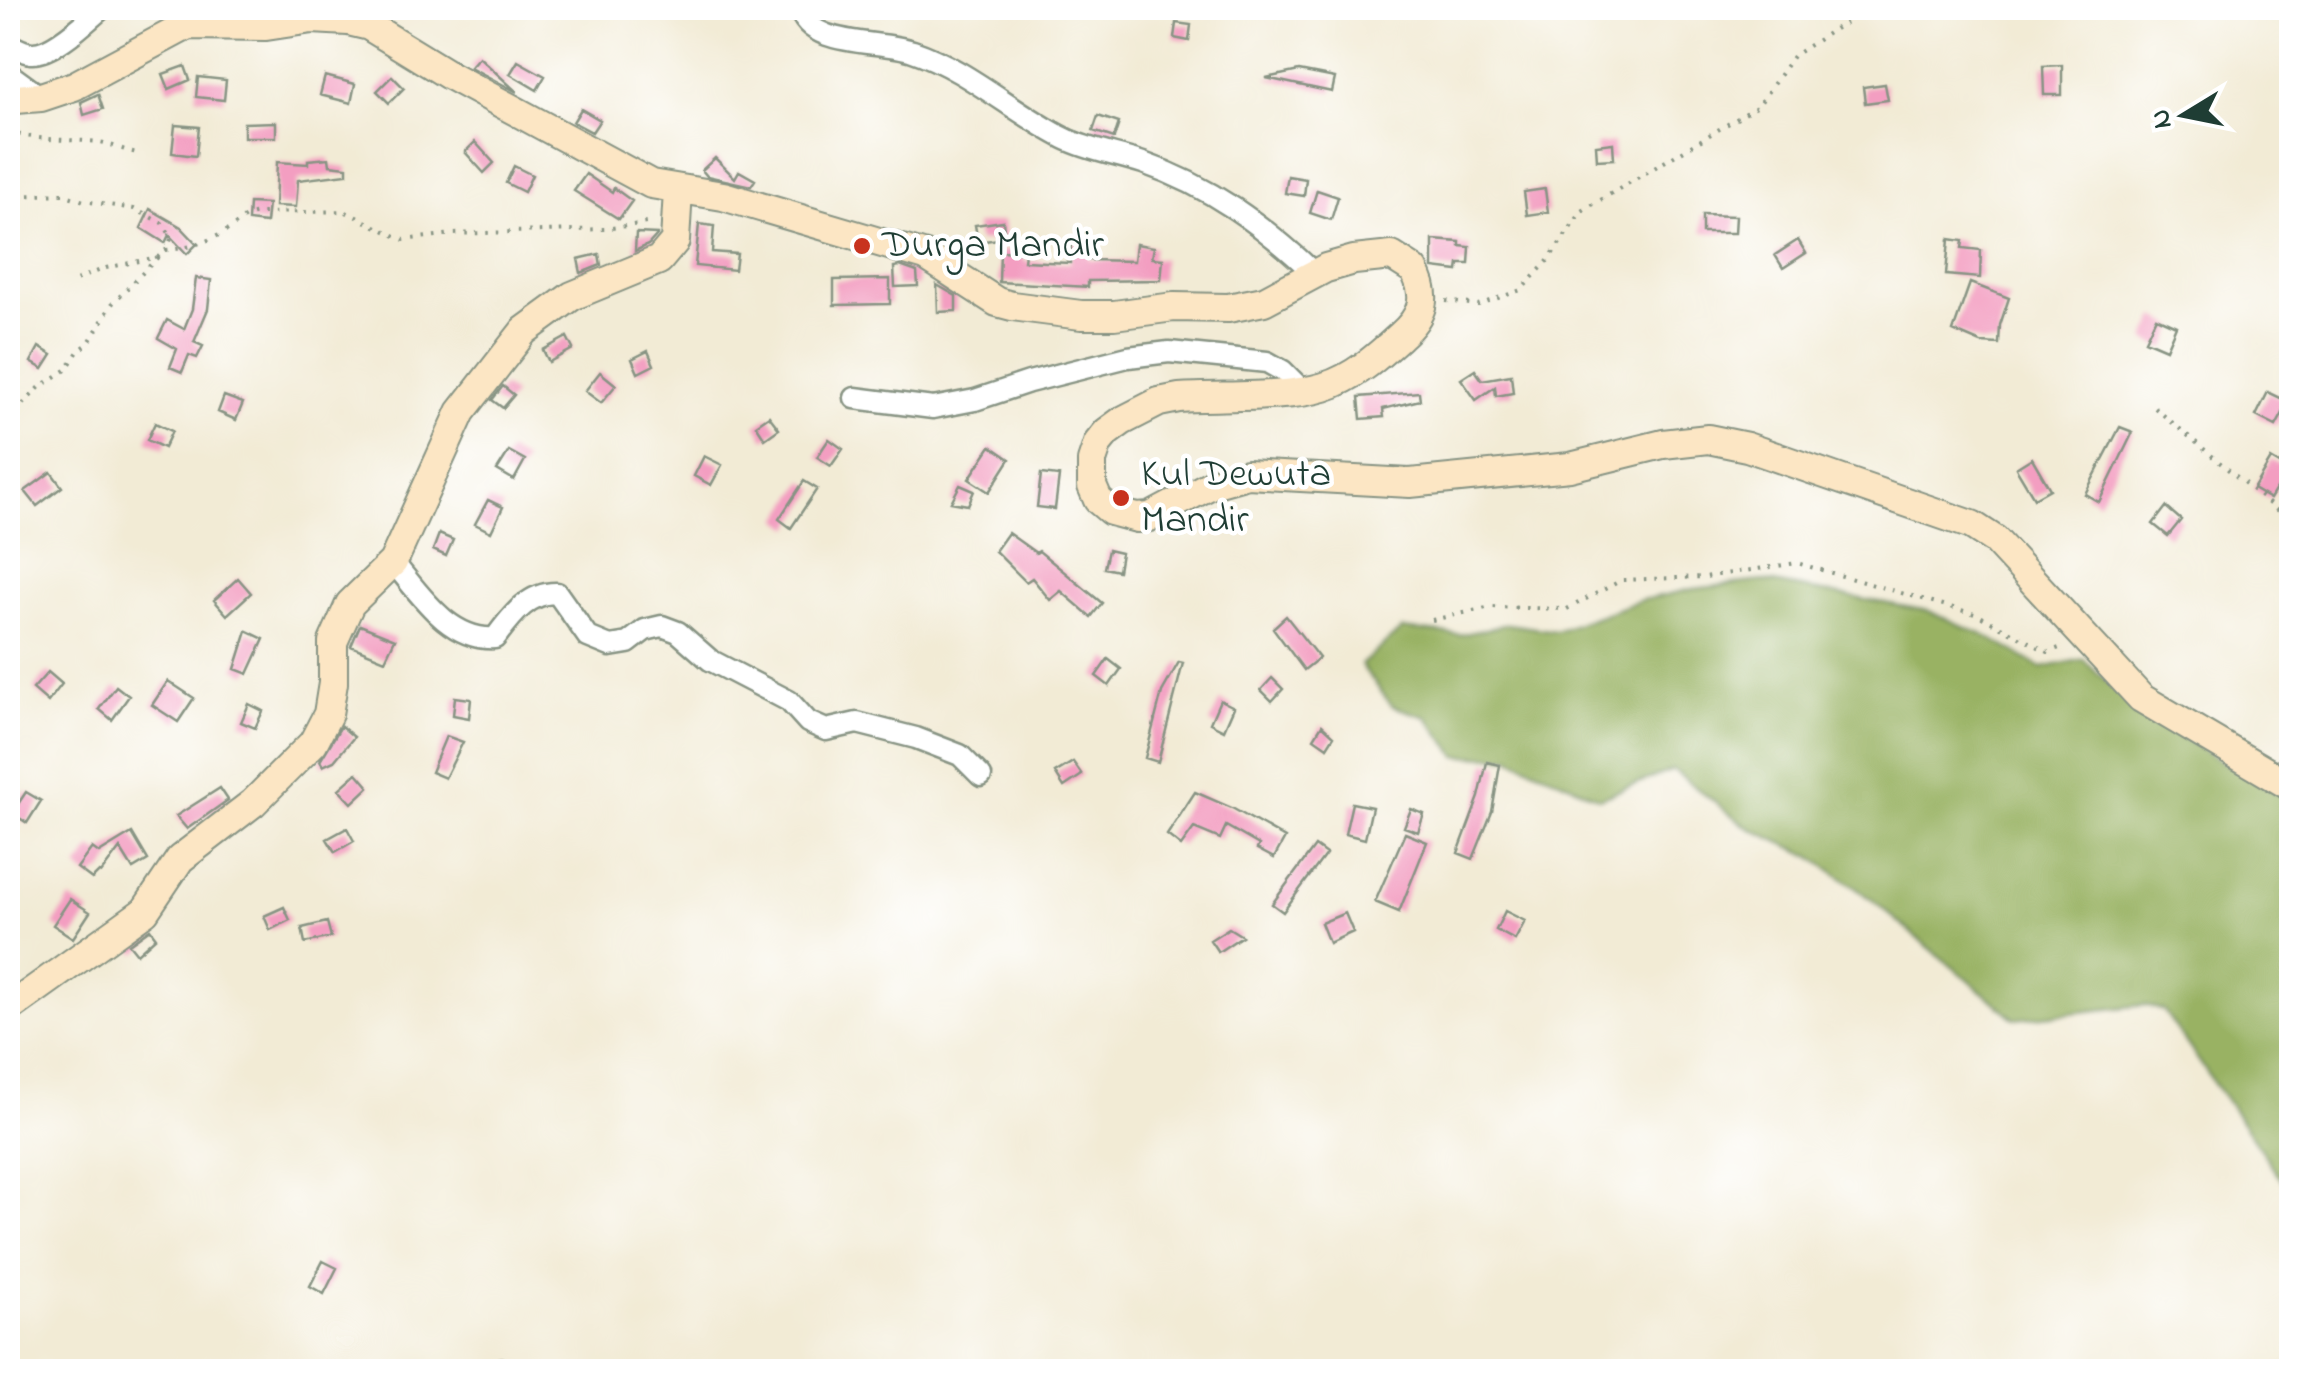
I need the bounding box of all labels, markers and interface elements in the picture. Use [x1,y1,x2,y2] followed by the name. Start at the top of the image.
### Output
[2134,65,2234,165] north arrow
[2141,106,2185,132] text: N
[881,217,1104,276] place label: Durga Mandir
[851,235,873,257] marker: Durga Mandir
[1141,446,1331,551] place label: Kul Dewuta Mandir
[1110,487,1132,509] marker: Kul Dewuta Mandir

